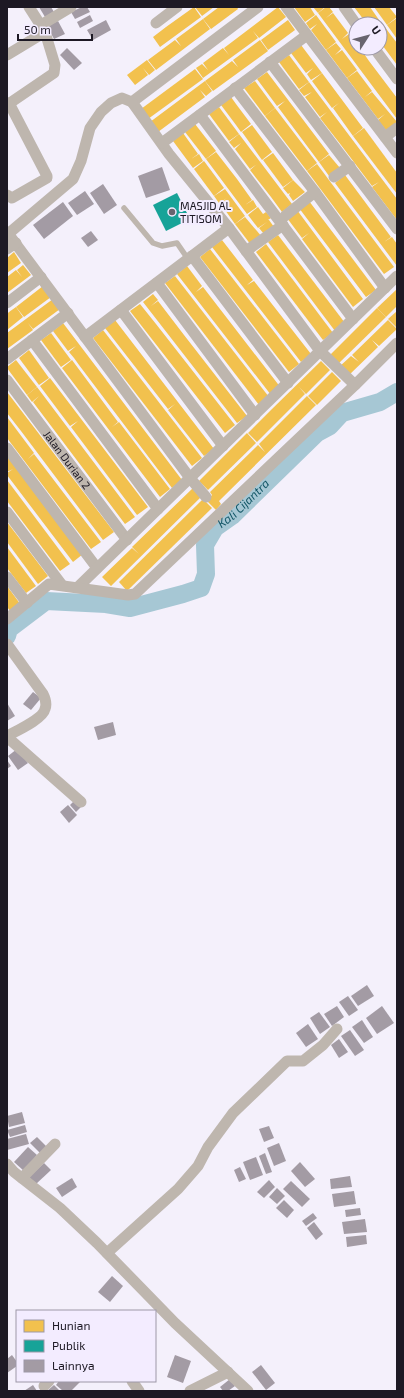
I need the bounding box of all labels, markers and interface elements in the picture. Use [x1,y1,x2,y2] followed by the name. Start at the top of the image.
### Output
[18,16,92,42] scale bar
[348,16,388,56] north arrow
[24,22,51,36] text: 50 m
[369,23,384,37] text: U
[180,199,232,225] place label: MASJID AL TITISOM
[167,207,177,217] marker: MASJID AL TITISOM
[41,428,94,492] street label: Jalan Durian 2
[214,476,272,530] water label: Kali Cijantra
[16,1310,156,1382] legend
[52,1318,90,1332] text: Hunian
[52,1338,85,1352] text: Publik
[52,1358,95,1372] text: Lainnya

